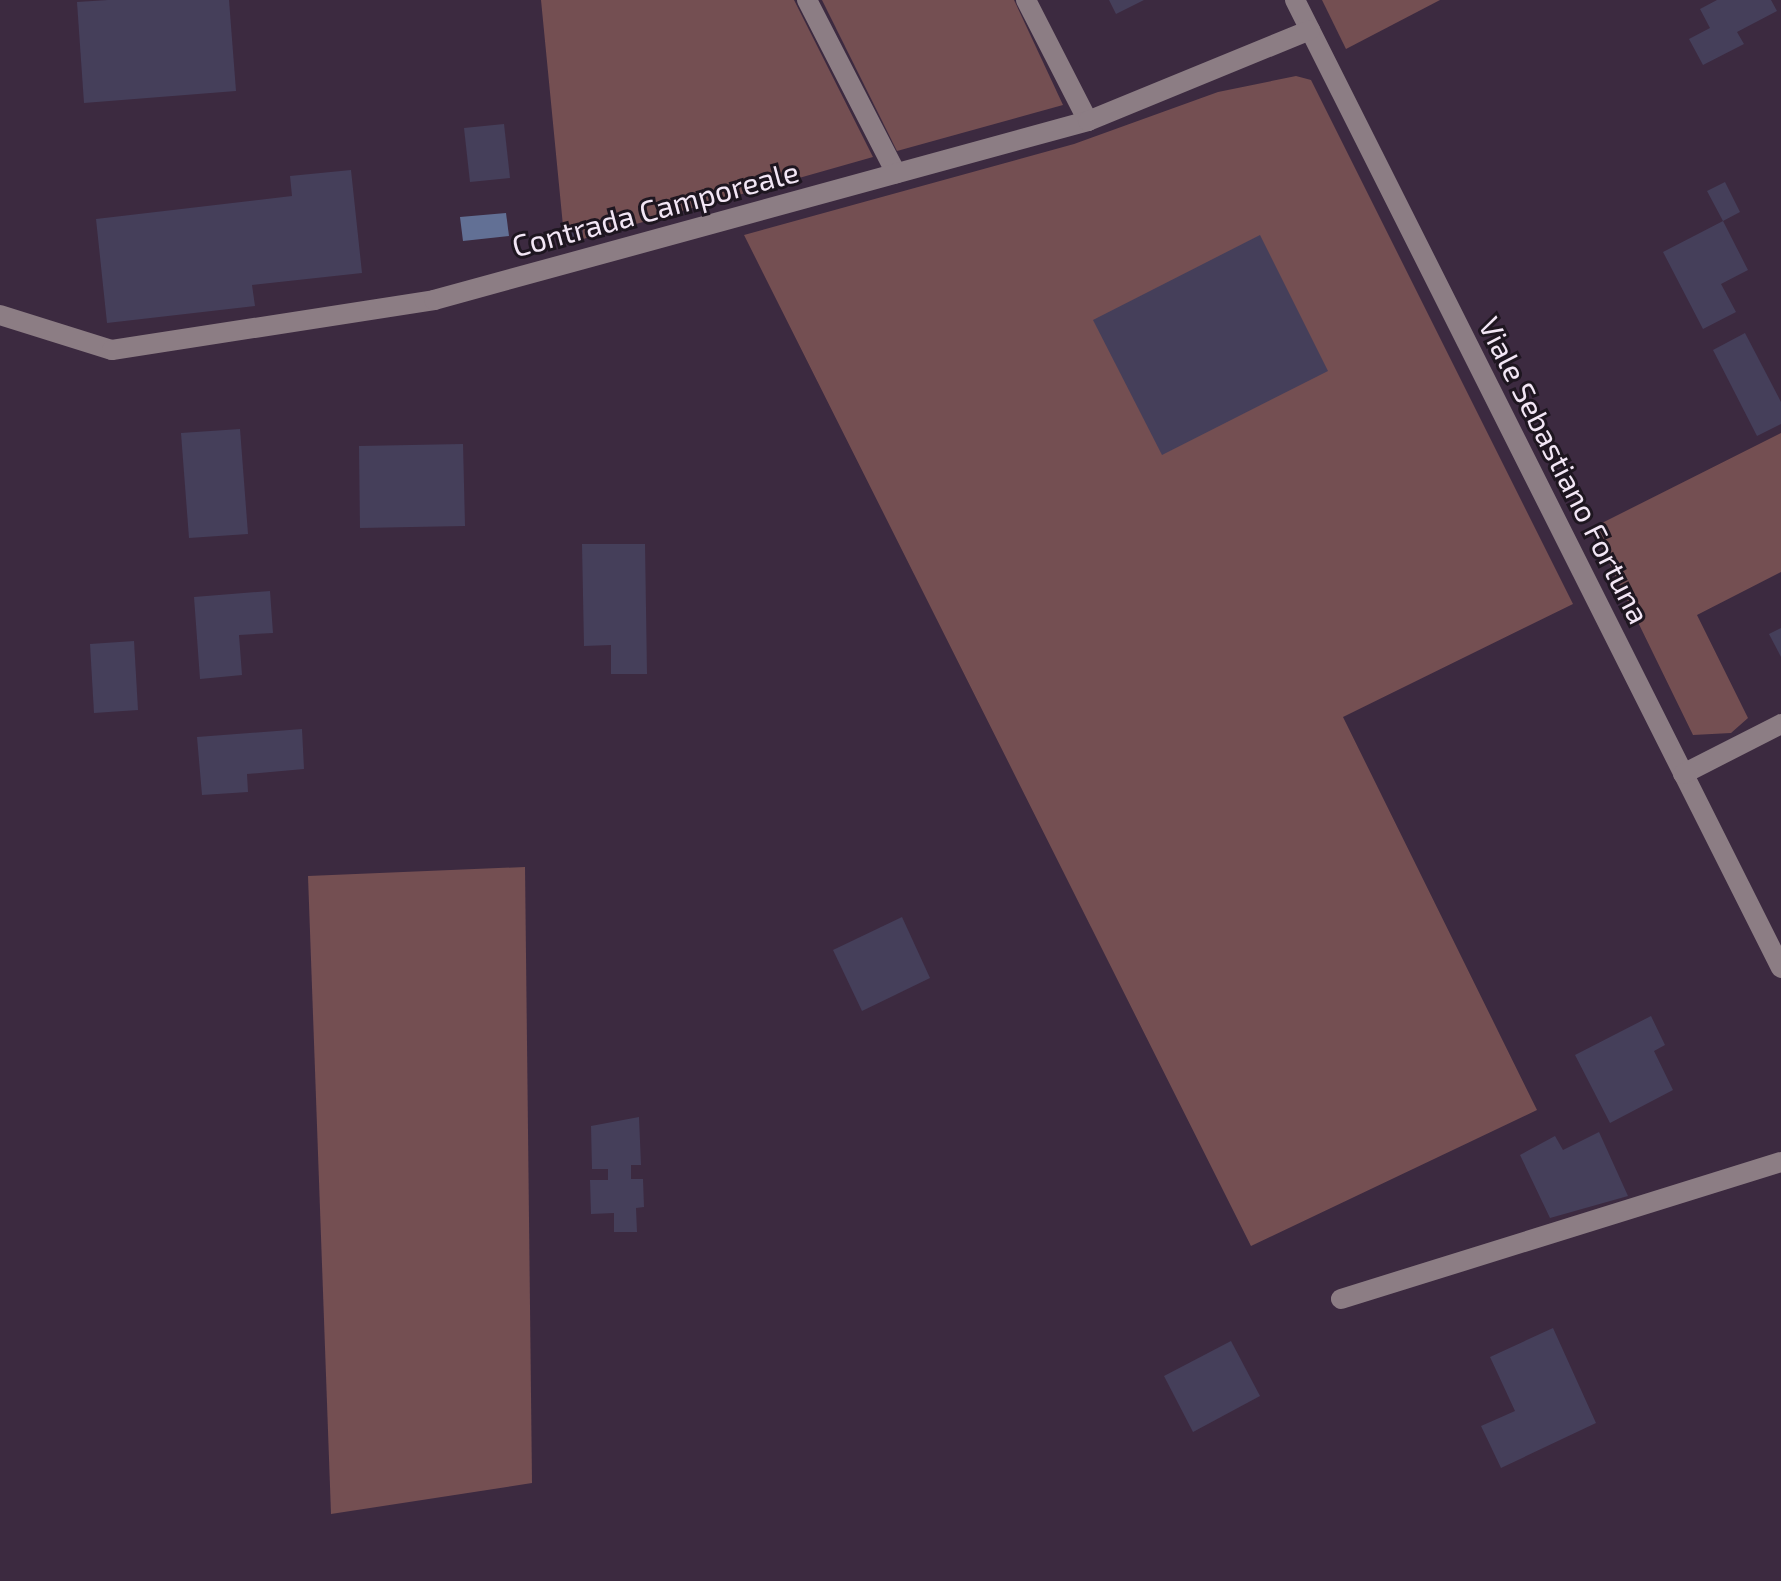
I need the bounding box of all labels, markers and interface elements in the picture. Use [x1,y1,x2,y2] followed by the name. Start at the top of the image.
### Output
[508,152,802,264] street label: Contrada Camporeale
[1472,311,1658,629] street label: Viale Sebastiano Fortuna

